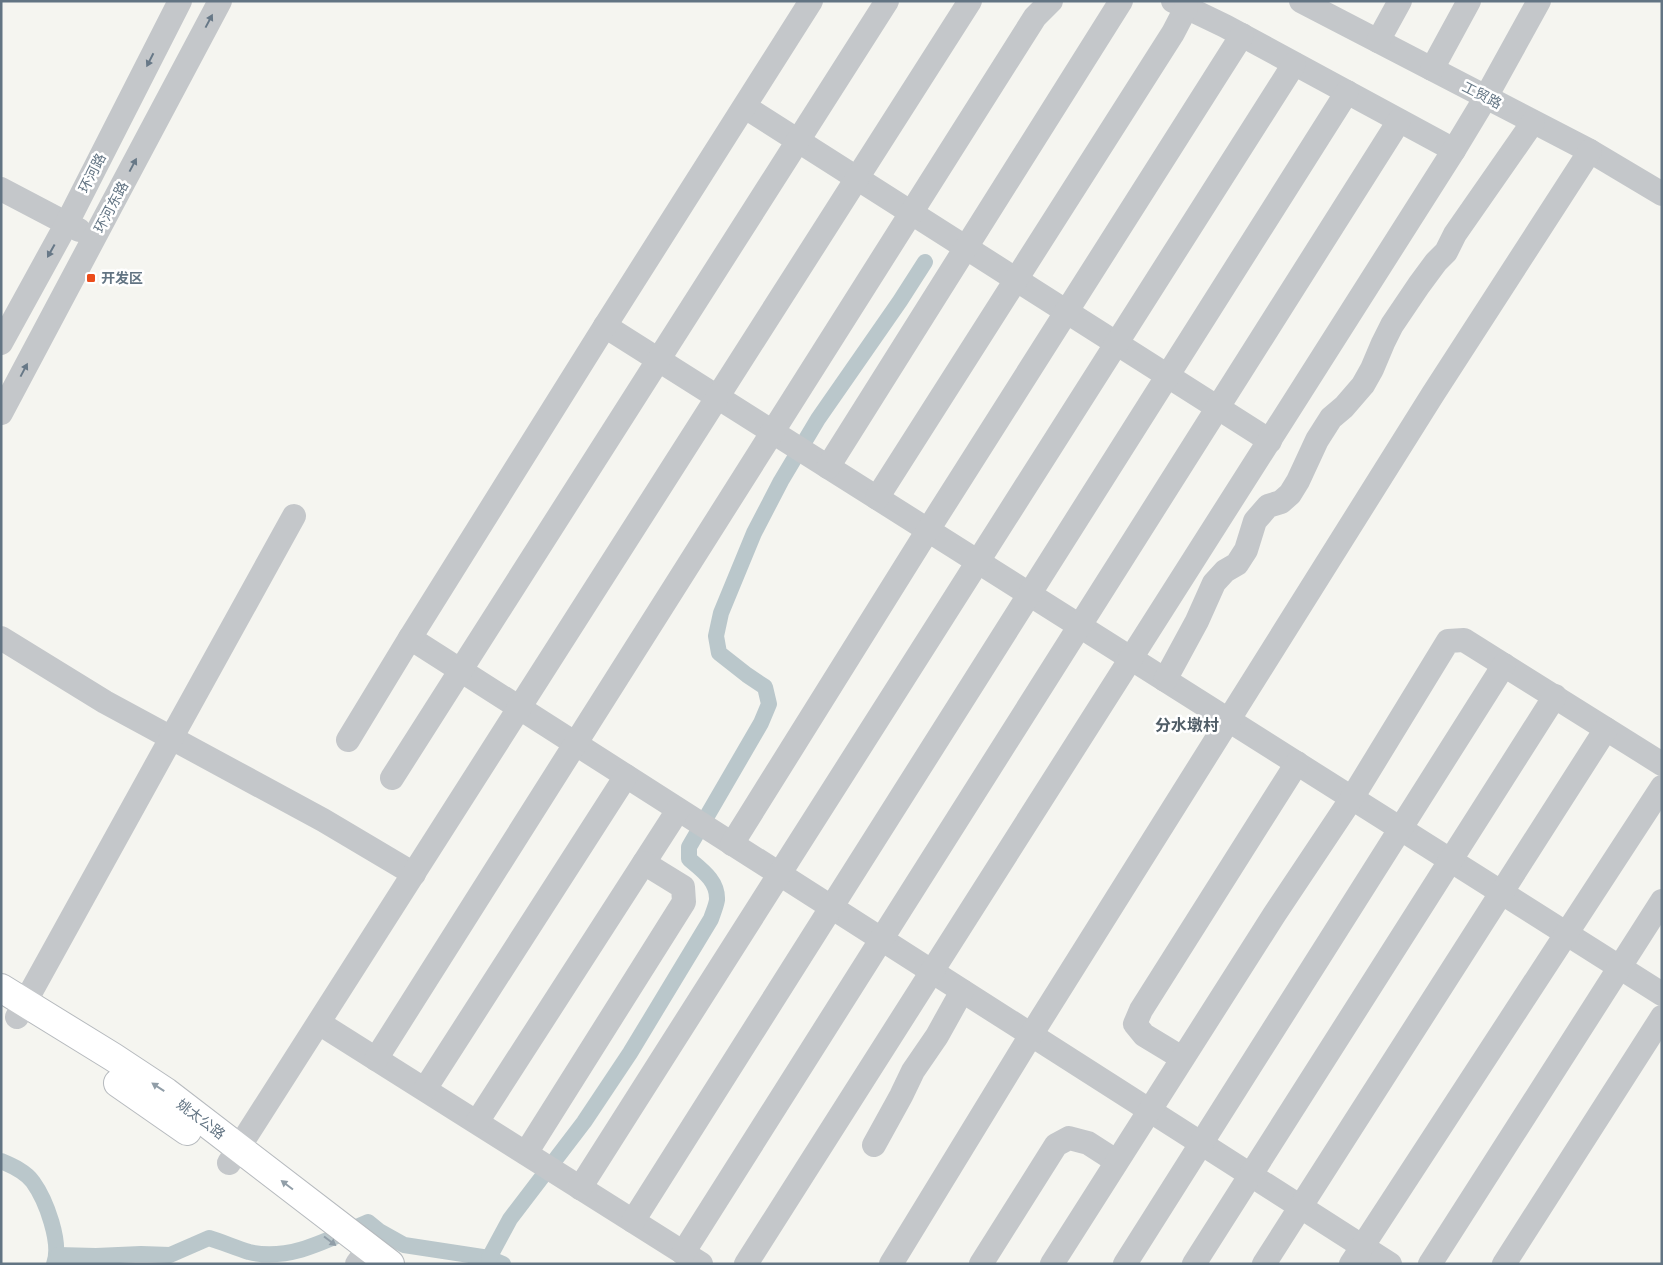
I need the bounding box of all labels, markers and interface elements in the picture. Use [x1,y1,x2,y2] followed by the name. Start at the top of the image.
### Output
[205,14,213,29] one-way arrow
[146,53,154,67] one-way arrow
[1460,78,1504,112] street label: 工贸路
[75,151,109,195] street label: 环河路
[129,158,137,172] one-way arrow
[91,179,131,235] street label: 环河东路
[47,244,56,258] one-way arrow
[101,270,143,286] place label: 开发区
[85,272,97,284] marker: 开发区
[20,363,28,377] one-way arrow
[1155,716,1219,734] district label: 分水墩村
[151,1082,165,1092] one-way arrow
[174,1096,228,1142] street label: 姚太公路
[281,1180,294,1191] one-way arrow
[323,1235,336,1246] one-way arrow

